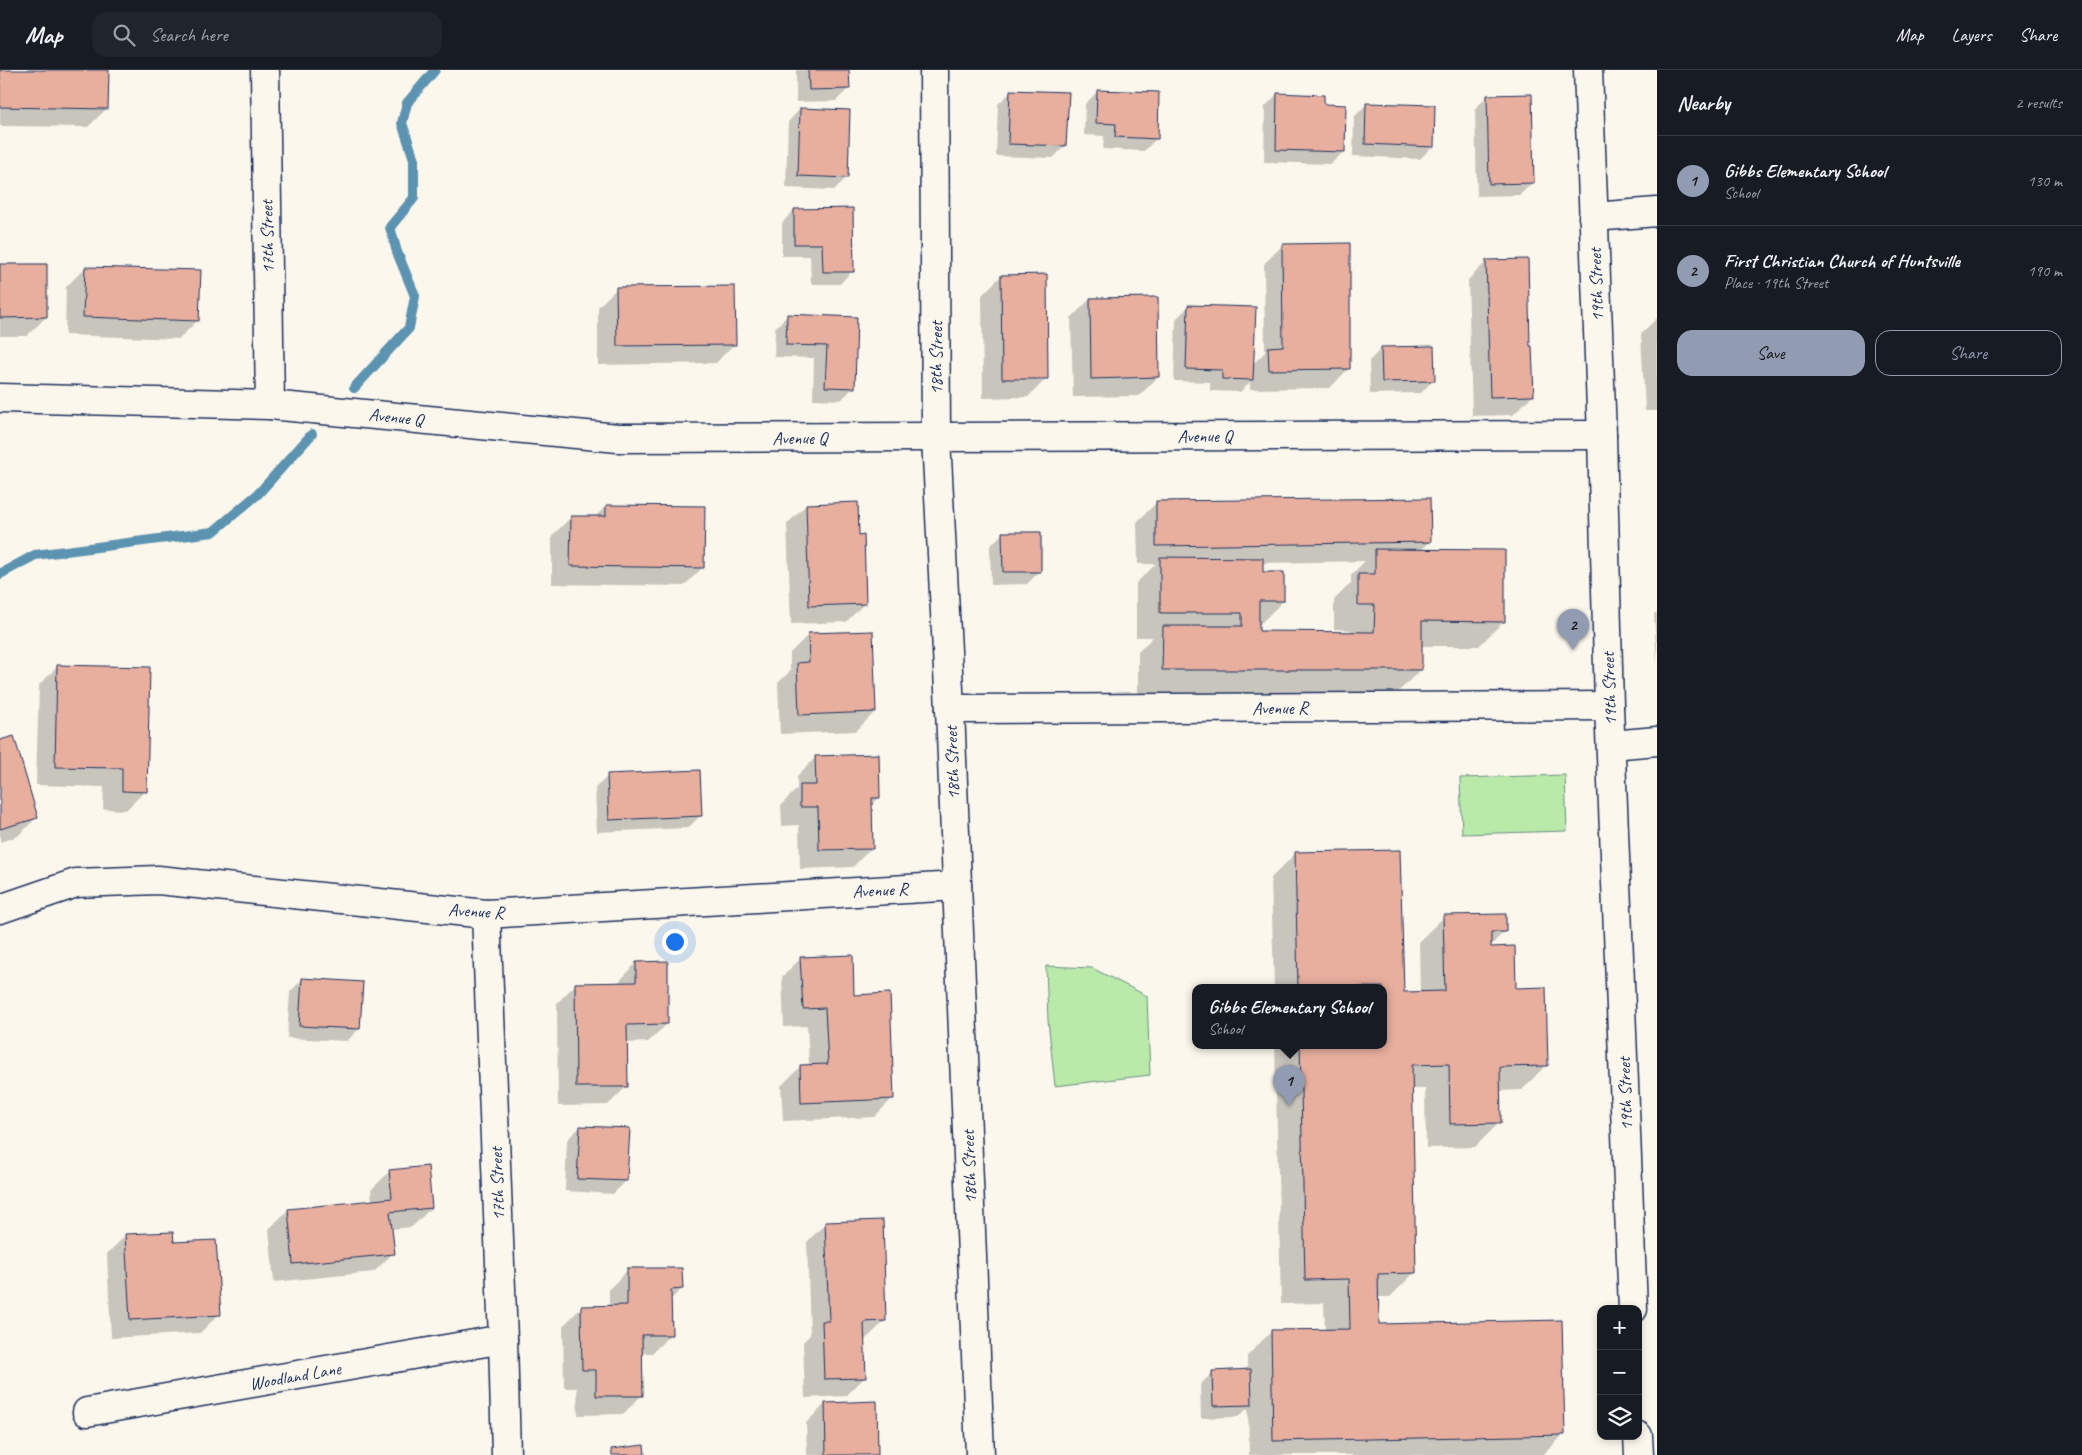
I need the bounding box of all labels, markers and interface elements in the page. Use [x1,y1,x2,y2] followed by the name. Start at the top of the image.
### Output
[92,12,442,57] search box
[25,20,62,50] text: Map
[110,21,138,49] icon: search
[150,23,228,47] text: Search here
[1896,24,1924,46] text: Map
[1952,24,1991,46] text: Layers
[2019,24,2057,46] text: Share
[1677,90,1730,116] text: Nearby
[2015,93,2062,113] text: 2 results
[1724,159,1886,183] text: Gibbs Elementary School
[1689,171,1697,191] text: 1
[2028,171,2062,191] text: 130 m
[1724,183,1758,203] text: School
[255,198,279,274] street label: 17th Street
[1584,246,1608,322] street label: 19th Street
[1724,249,1960,273] text: First Christian Church of Huntsville
[1689,261,1697,281] text: 2
[2028,261,2062,281] text: 190 m
[1724,273,1828,293] text: Place · 19th Street
[925,319,947,395] street label: 18th Street
[1677,330,1865,376] button: Save
[1875,330,2062,376] button: Share
[368,403,426,431] street label: Avenue Q
[1178,425,1234,447] street label: Avenue Q
[773,427,829,449] street label: Avenue Q
[1557,609,1589,650] pin: 2
[1597,650,1621,726] street label: 19th Street
[1252,697,1310,719] street label: Avenue R
[940,724,964,800] street label: 18th Street
[852,877,911,902] street label: Avenue R
[448,899,507,924] street label: Avenue R
[662,929,688,955] your location
[1192,984,1387,1049] popup
[1208,995,1371,1019] text: Gibbs Elementary School
[1208,1019,1243,1039] text: School
[1613,1055,1637,1131] street label: 19th Street
[1273,1065,1305,1106] pin: 1
[957,1128,981,1204] street label: 18th Street
[485,1145,509,1221] street label: 17th Street
[1597,1305,1642,1440] map controls
[1597,1305,1642,1350] button: +
[1597,1350,1642,1395] button: −
[248,1357,343,1395] street label: Woodland Lane
[1597,1395,1642,1440] button: layers

